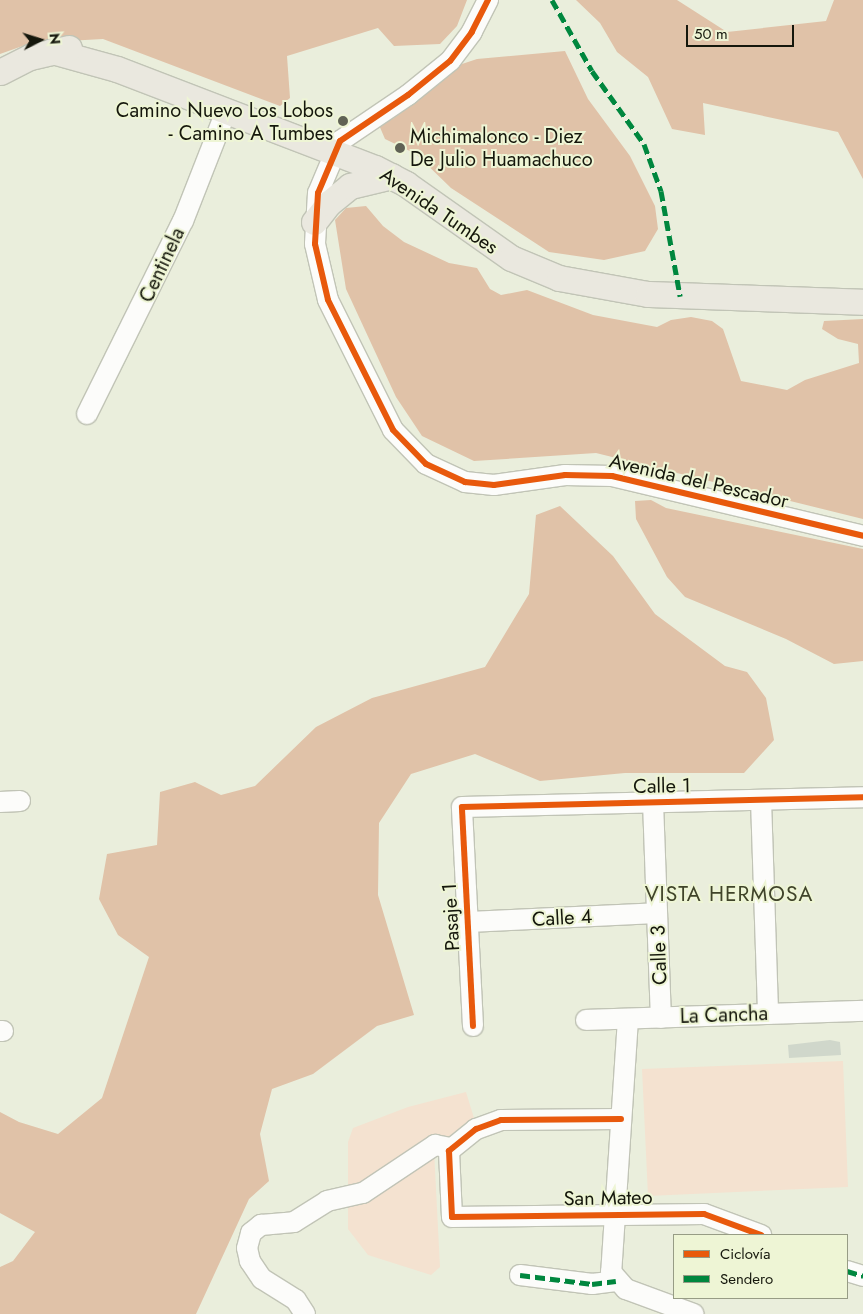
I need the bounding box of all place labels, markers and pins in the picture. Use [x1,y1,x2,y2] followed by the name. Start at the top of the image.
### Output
[116,98,333,145] place label: Camino Nuevo Los Lobos - Camino A Tumbes
[337,115,349,127] marker: Camino Nuevo Los Lobos - Camino A Tumbes
[410,124,593,171] place label: Michimalonco - Diez De Julio Huamachuco
[394,142,406,154] marker: Michimalonco - Diez De Julio Huamachuco

